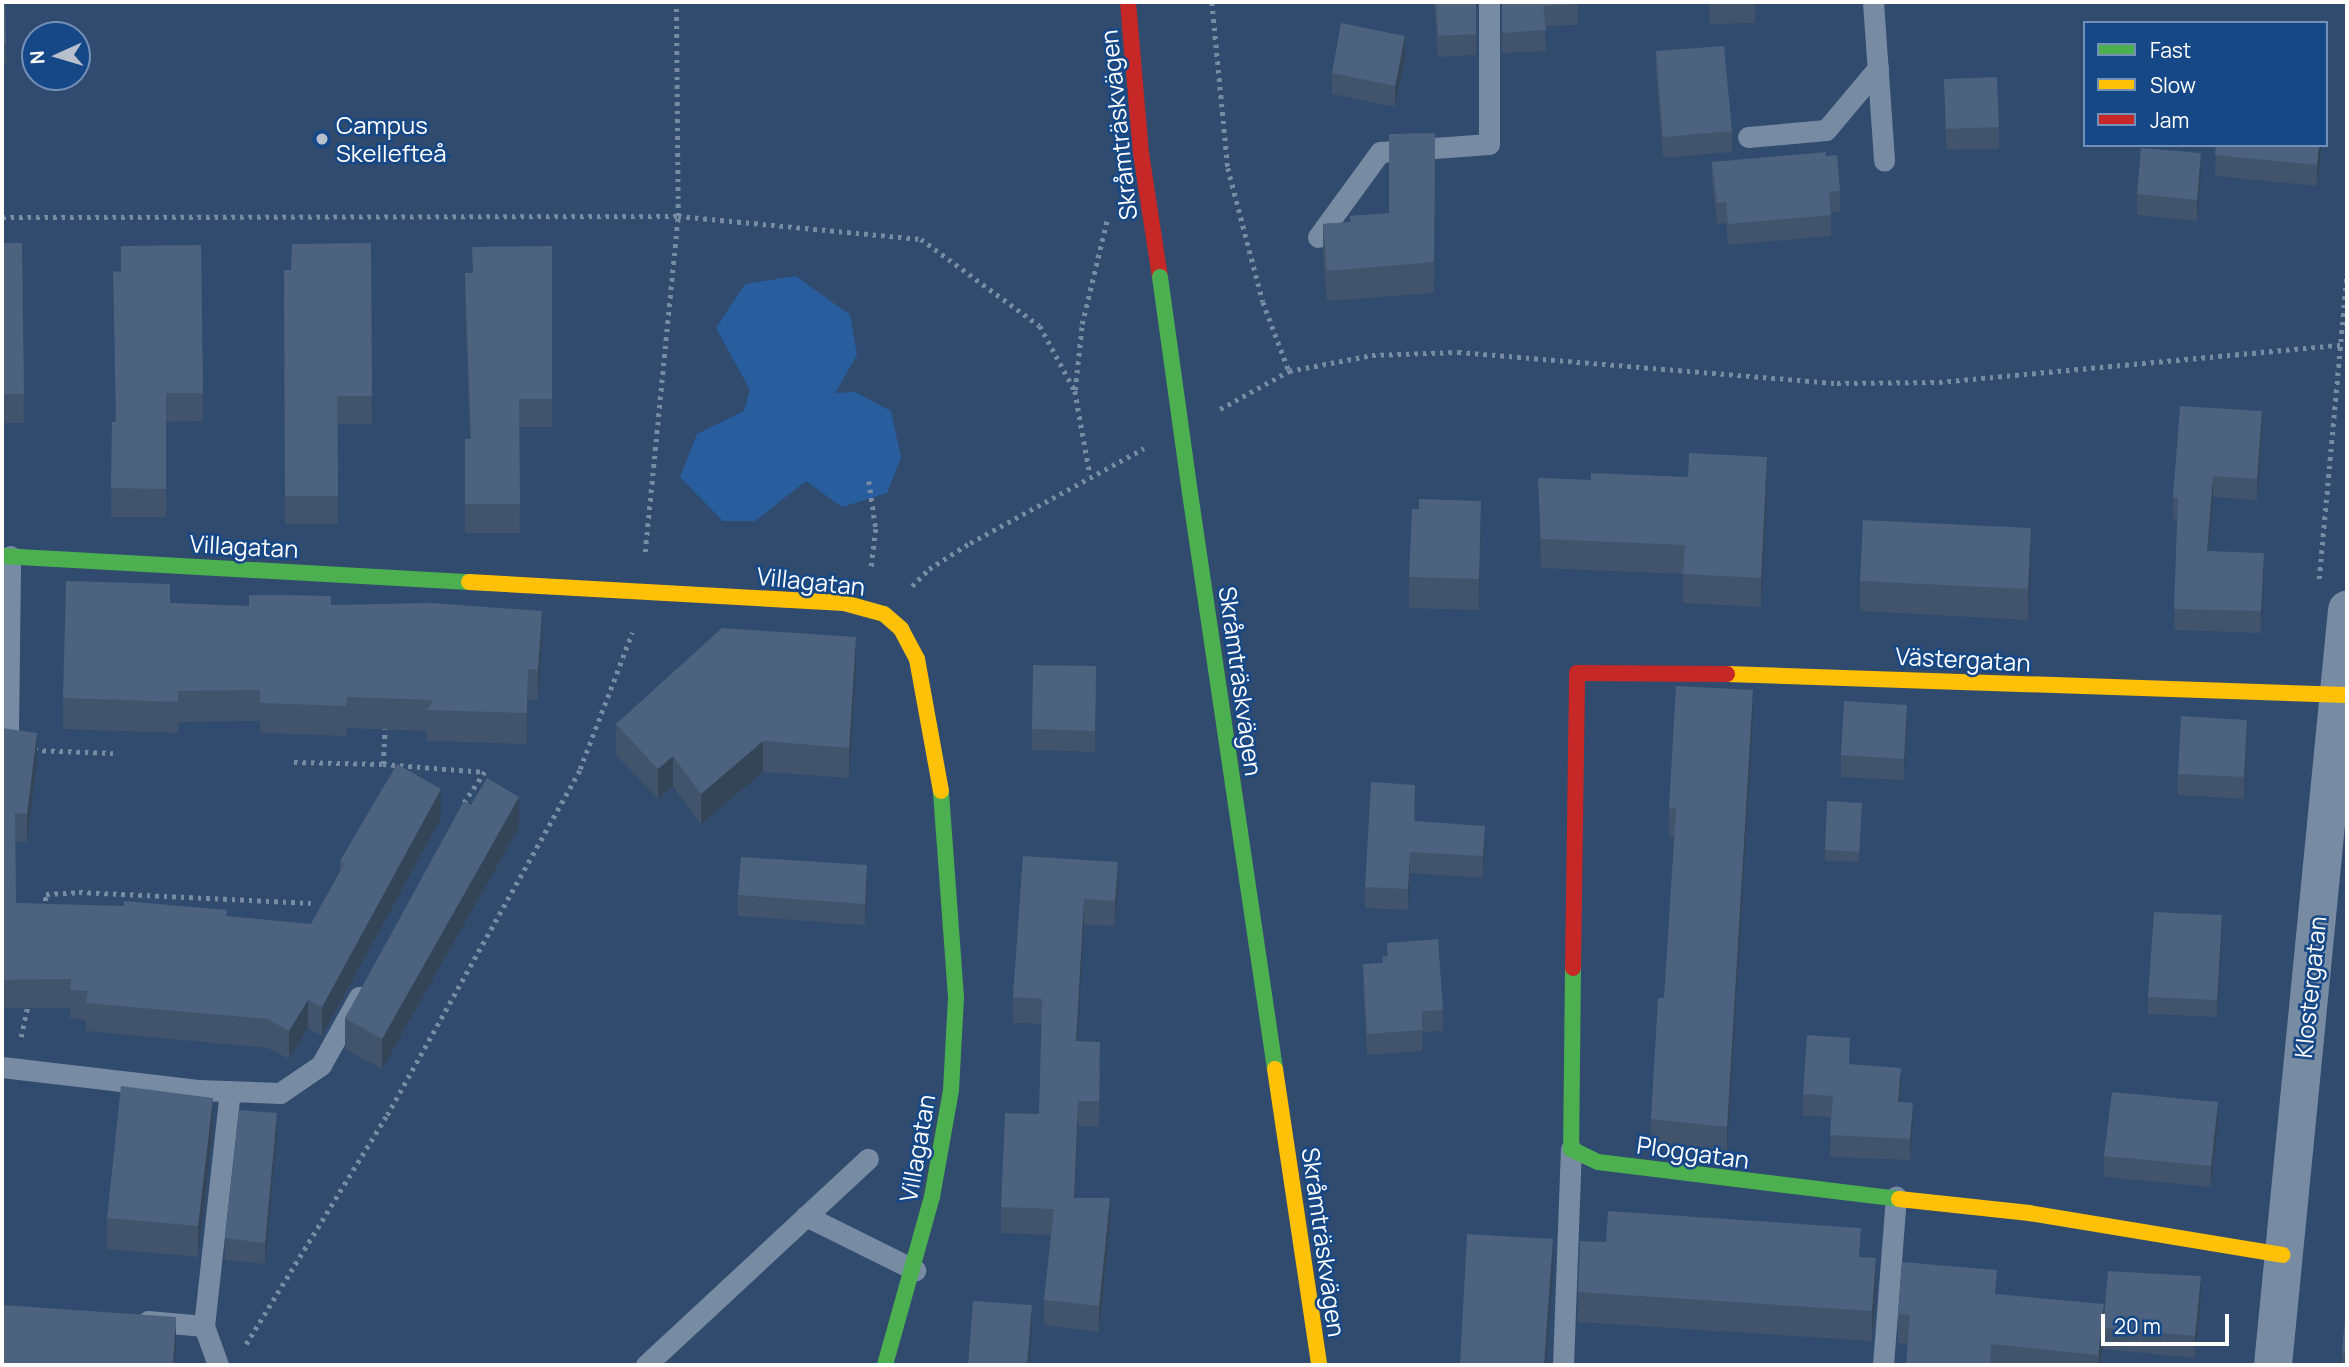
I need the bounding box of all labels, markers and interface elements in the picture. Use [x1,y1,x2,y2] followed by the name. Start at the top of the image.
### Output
[21,21,91,91] north arrow
[2083,21,2328,147] legend
[1094,28,1142,222] street label: Skråmträskvägen
[2150,36,2191,64] text: Fast
[24,50,50,65] text: N
[2150,71,2196,99] text: Slow
[2150,106,2189,134] text: Jam
[336,111,446,167] place label: Campus Skellefteå
[314,131,330,147] marker: Campus Skellefteå
[189,529,299,563] street label: Villagatan
[755,561,867,601] street label: Villagatan
[1213,584,1269,778] street label: Skråmträskvägen
[1895,641,2031,677] street label: Västergatan
[2288,915,2332,1059] street label: Klostergatan
[893,1092,941,1204] street label: Villagatan
[1635,1130,1751,1174] street label: Ploggatan
[1296,1145,1352,1339] street label: Skråmträskvägen
[2104,1300,2232,1344] scale bar
[2114,1312,2161,1340] text: 20 m

